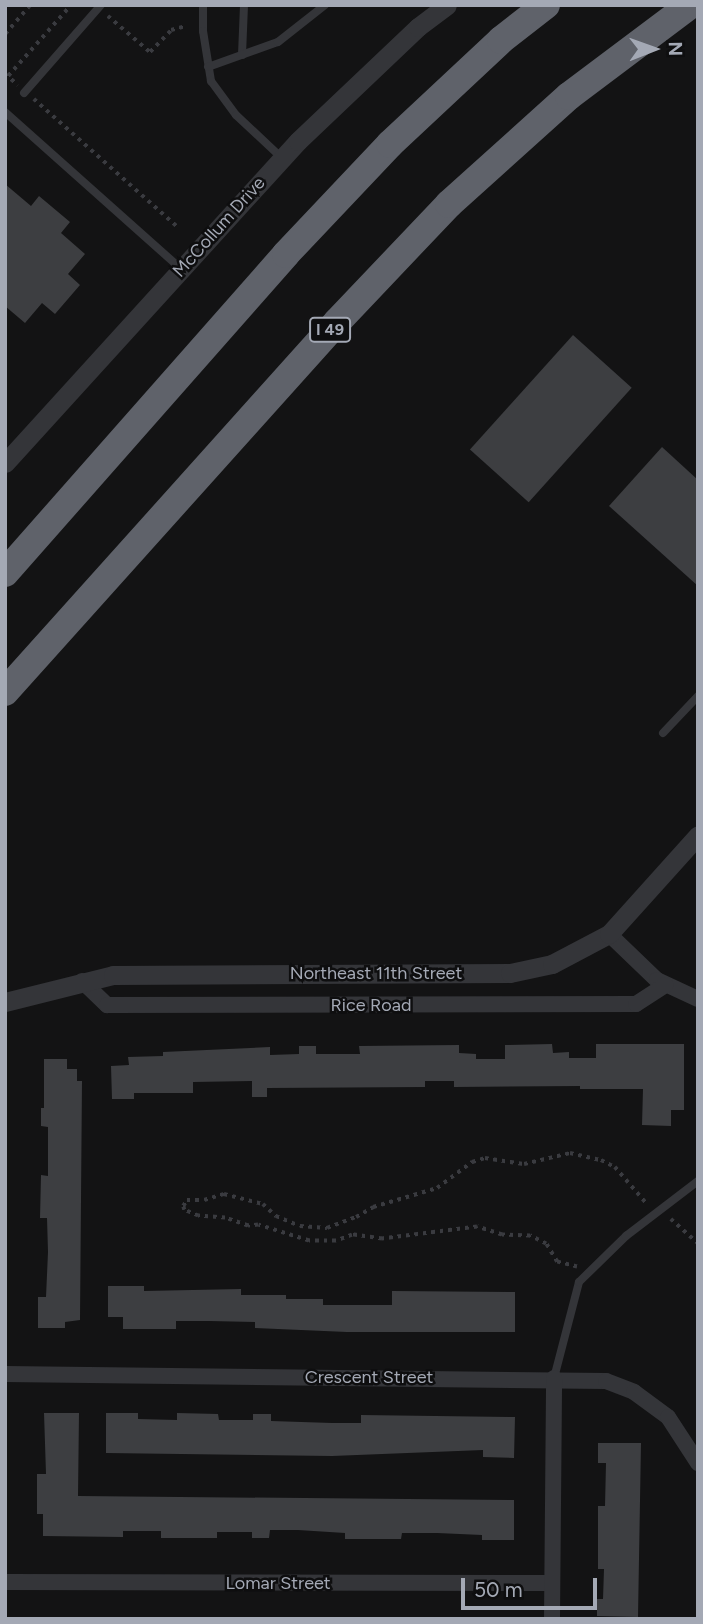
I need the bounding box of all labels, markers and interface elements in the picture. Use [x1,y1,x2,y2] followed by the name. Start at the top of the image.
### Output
[619,14,689,84] north arrow
[664,41,687,56] text: N
[168,172,270,282] street label: McCollum Drive
[309,318,351,342] road number: I 49
[290,962,462,984] street label: Northeast 11th Street
[331,994,411,1016] street label: Rice Road
[305,1366,433,1388] street label: Crescent Street
[465,1564,602,1608] scale bar
[225,1572,331,1594] street label: Lomar Street
[474,1577,523,1602] text: 50 m

